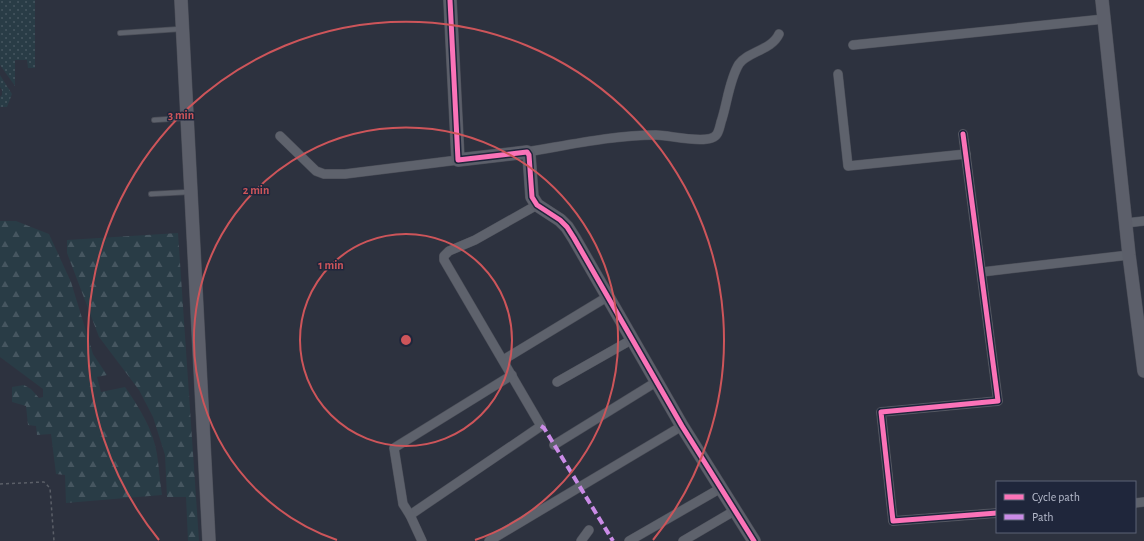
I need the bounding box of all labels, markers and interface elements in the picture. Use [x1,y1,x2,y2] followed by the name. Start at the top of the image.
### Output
[168,109,194,121] text: 3 min
[243,184,269,196] text: 2 min
[318,259,344,271] text: 1 min
[399,333,413,347] centre of rings
[996,481,1136,533] legend
[1032,491,1080,504] text: Cycle path
[1032,511,1054,523] text: Path

